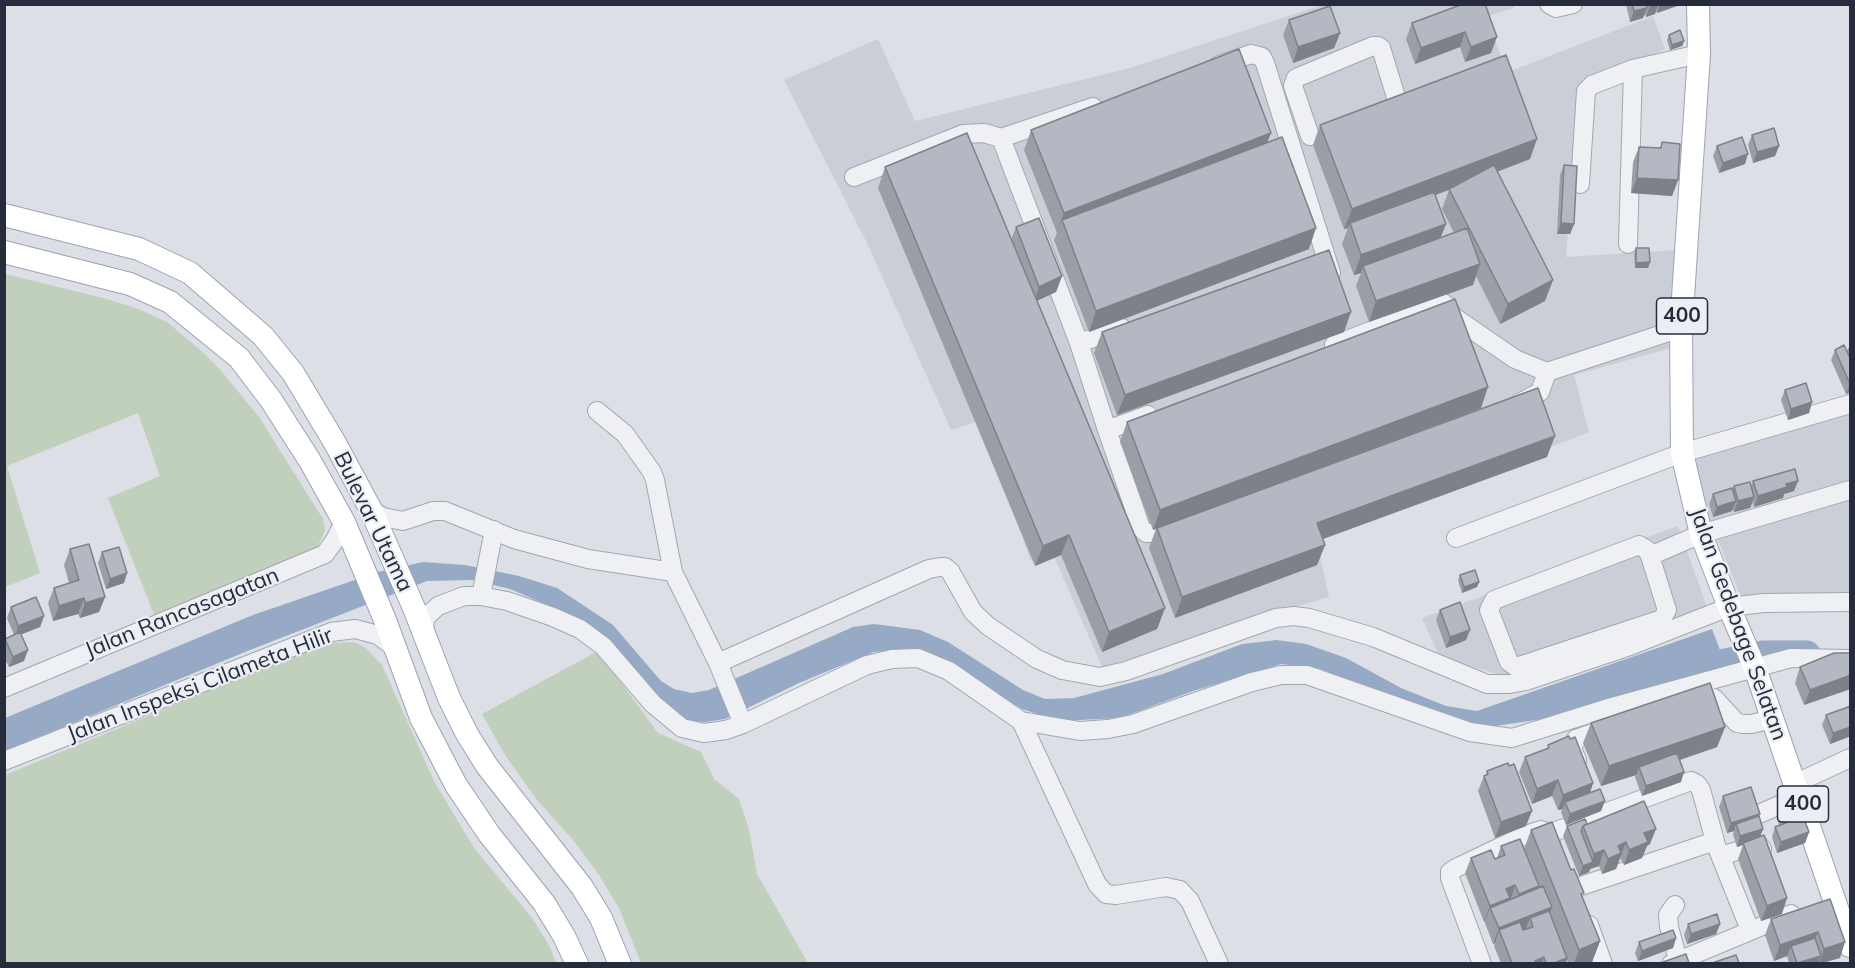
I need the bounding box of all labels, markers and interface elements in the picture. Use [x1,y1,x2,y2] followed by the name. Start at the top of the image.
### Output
[1656,298,1708,334] road number: 400
[328,448,418,596] street label: Bulevar Utama
[1684,504,1792,744] street label: Jalan Gedebage Selatan
[81,562,283,664] street label: Jalan Rancasagatan
[63,622,337,748] street label: Jalan Inspeksi Cilameta Hilir
[1778,786,1828,822] road number: 400

